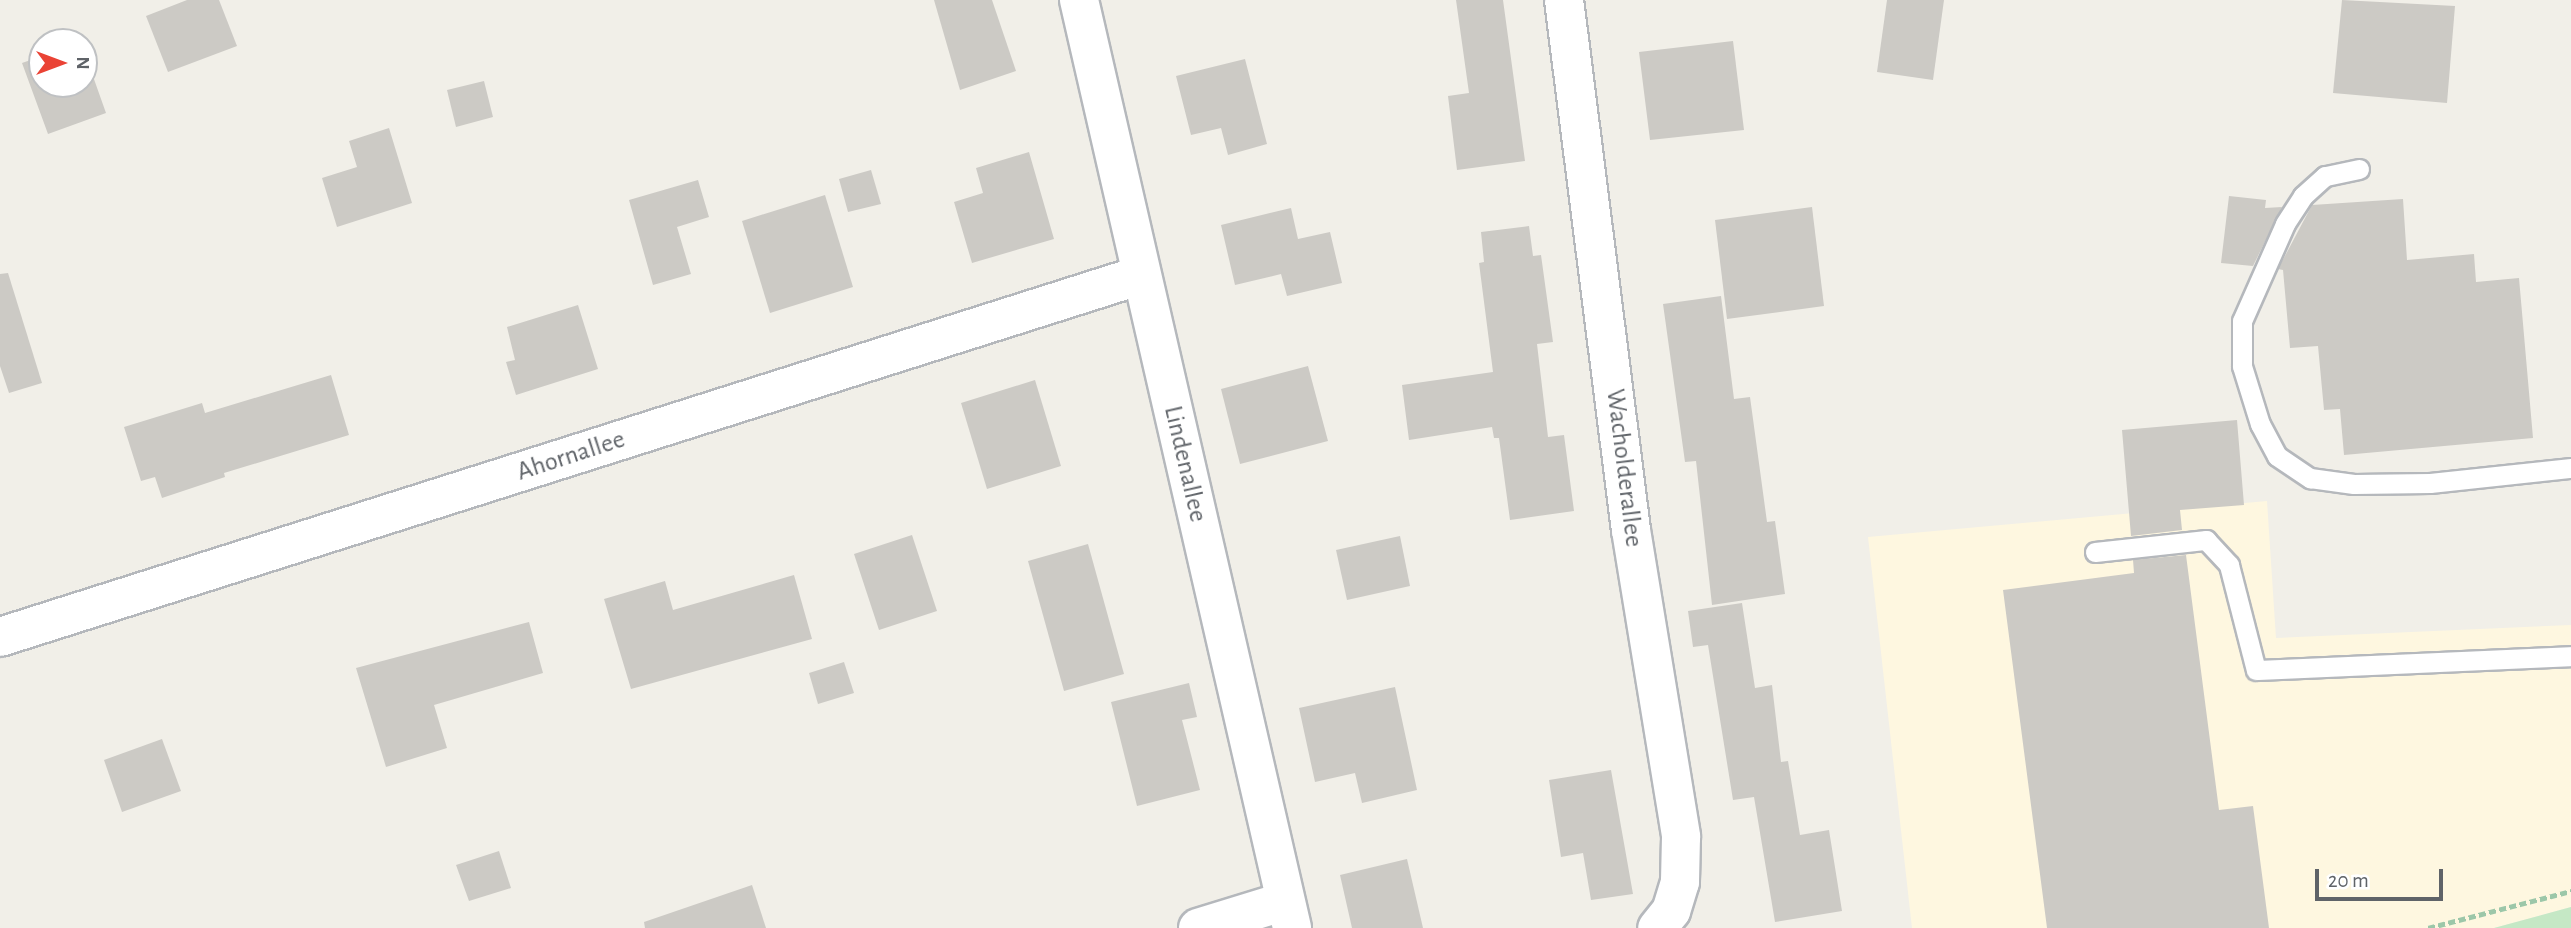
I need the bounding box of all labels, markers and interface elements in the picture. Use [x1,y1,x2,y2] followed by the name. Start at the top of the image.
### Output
[28,28,98,98] north arrow
[73,56,92,70] text: N
[1599,387,1649,549] street label: Wacholderallee
[1157,403,1213,525] street label: Lindenallee
[513,424,629,488] street label: Ahornallee
[2319,855,2447,899] scale bar
[2328,870,2369,891] text: 20 m

